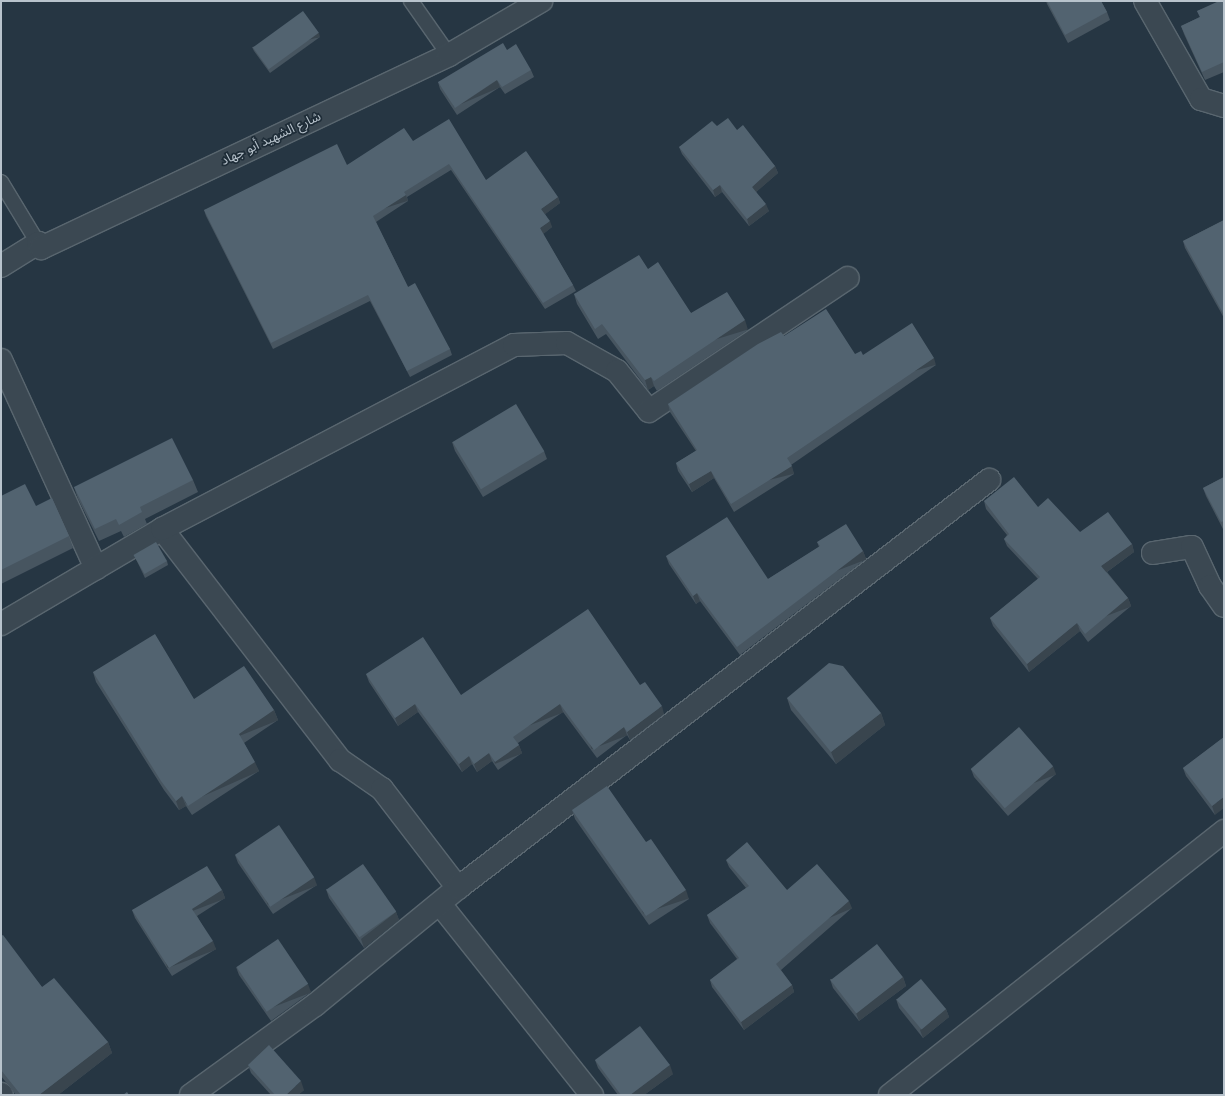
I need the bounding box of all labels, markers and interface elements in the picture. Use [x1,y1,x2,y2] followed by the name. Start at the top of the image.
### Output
[219,109,323,169] street label: شارع الشهيد أبو جهاد

